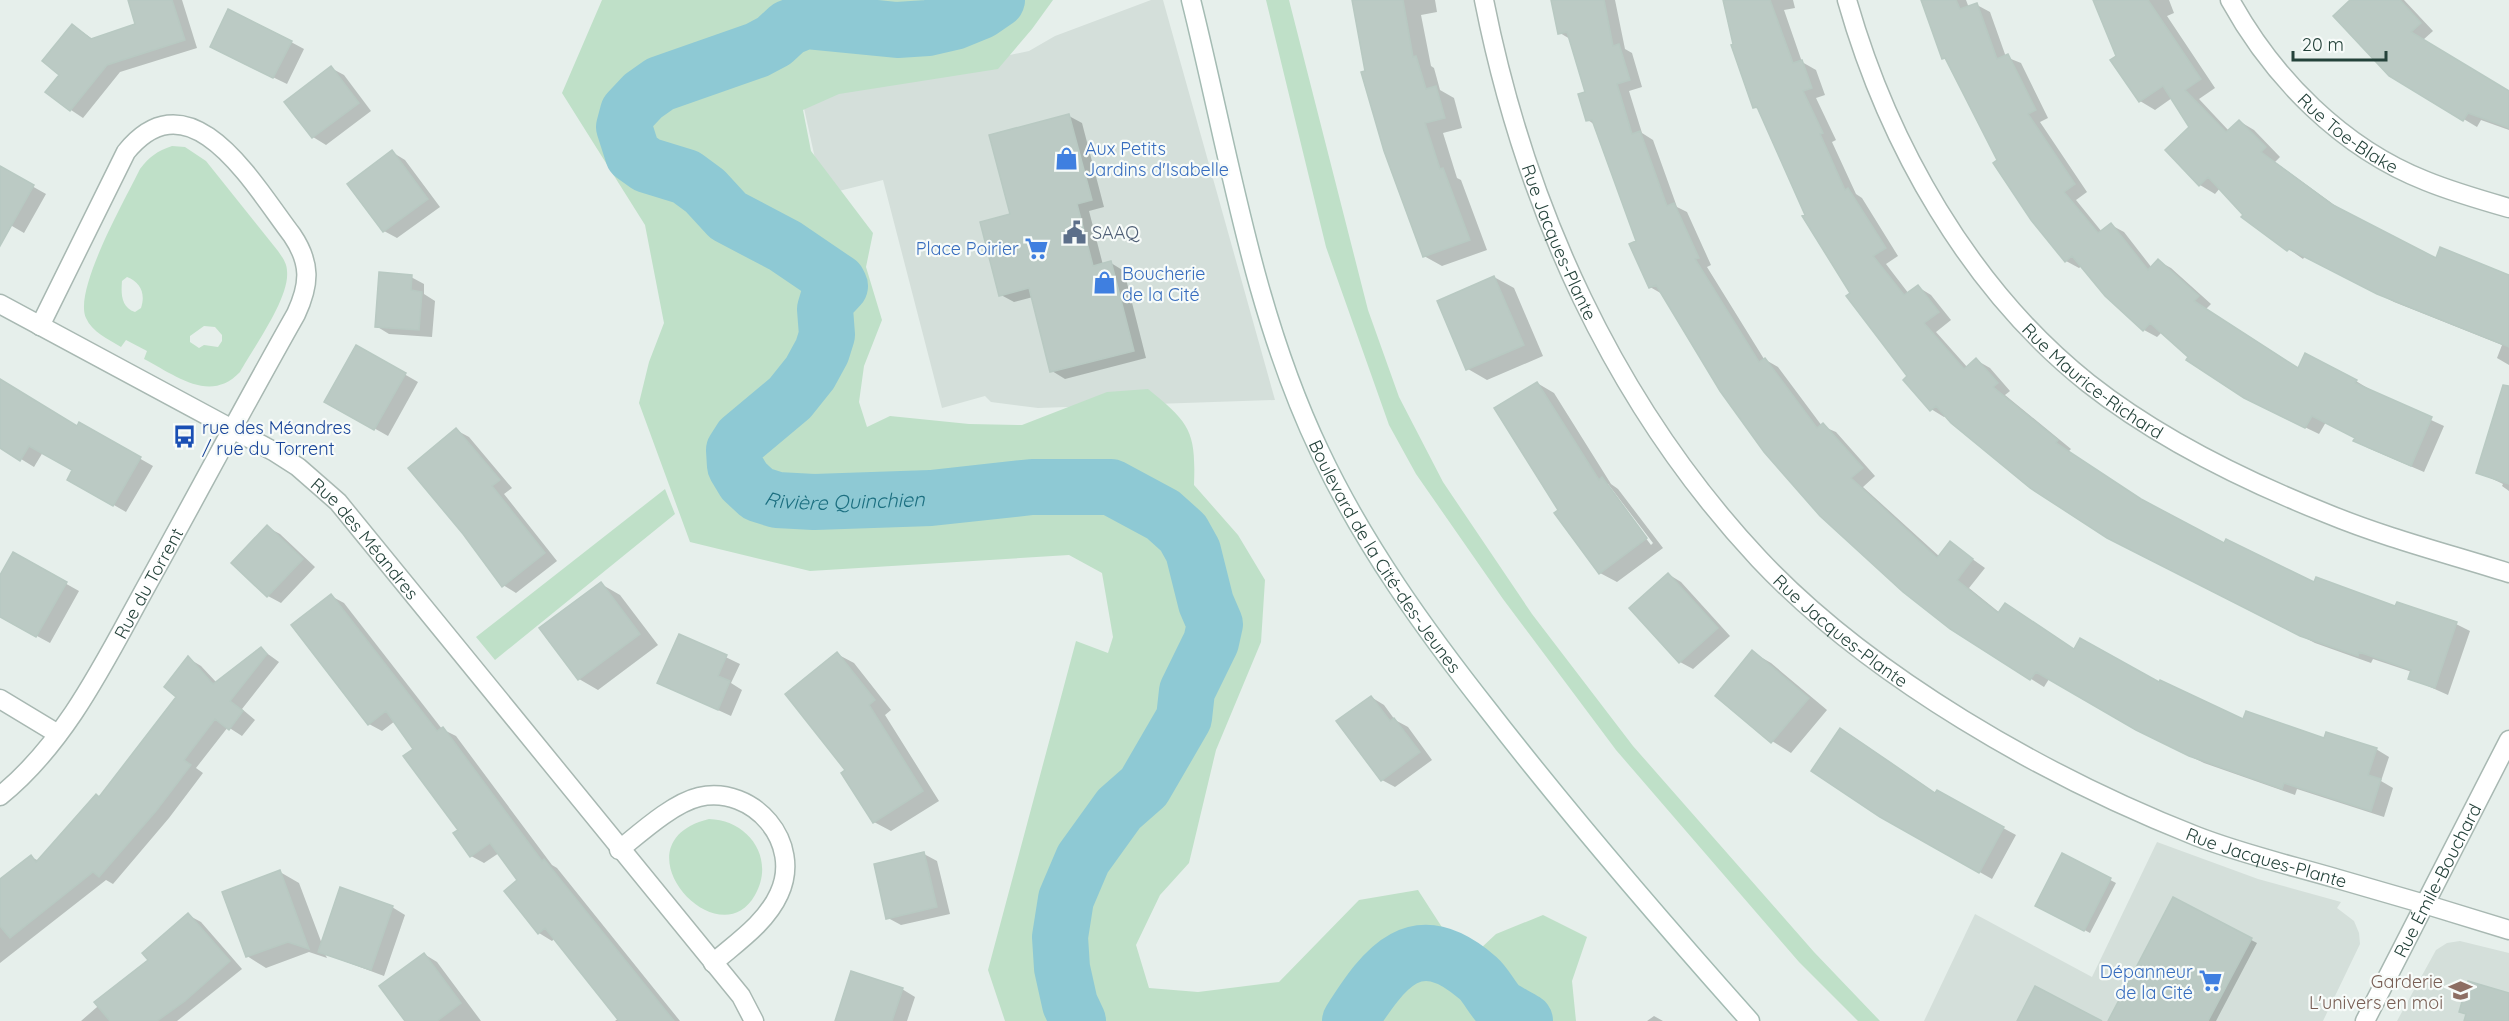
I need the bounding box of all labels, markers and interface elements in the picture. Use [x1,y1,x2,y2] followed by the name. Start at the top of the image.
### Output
[2293,24,2386,62] scale bar
[2302,33,2344,56] text: 20 m
[2293,88,2402,178] street label: Rue Toe-Blake
[1085,137,1229,181] place label: Aux Petits Jardins d'Isabelle
[1054,145,1080,171] shop icon: Aux Petits Jardins d'Isabelle
[1517,161,1602,324] street label: Rue Jacques-Plante
[1061,219,1087,245] public building icon: SAAQ
[1092,221,1140,244] place label: SAAQ
[1024,235,1050,261] supermarket icon: Place Poirier
[916,237,1019,260] place label: Place Poirier
[1122,262,1205,306] place label: Boucherie de la Cité
[1091,270,1117,296] shop icon: Boucherie de la Cité
[2018,318,2168,443] street label: Rue Maurice-Richard
[202,416,351,460] place label: rue des Méandres / rue du Torrent
[171,424,197,450] bus stop icon: rue des Méandres / rue du Torrent
[1304,436,1467,677] street label: Boulevard de la Cité-des-Jeunes
[306,472,424,604] street label: Rue des Méandres
[762,485,926,515] water label: Rivière Quinchien
[108,524,188,643] street label: Rue du Torrent
[1769,569,1913,692] street label: Rue Jacques-Plante
[2388,800,2486,961] street label: Rue Émile-Bouchard
[2183,822,2350,892] street label: Rue Jacques-Plante
[2100,960,2193,1004] place label: Dépanneur de la Cité
[2198,968,2224,994] supermarket icon: Dépanneur de la Cité
[2309,970,2443,1014] place label: Garderie L'univers en moi
[2448,978,2474,1004] school or university icon: Garderie L'univers en moi

